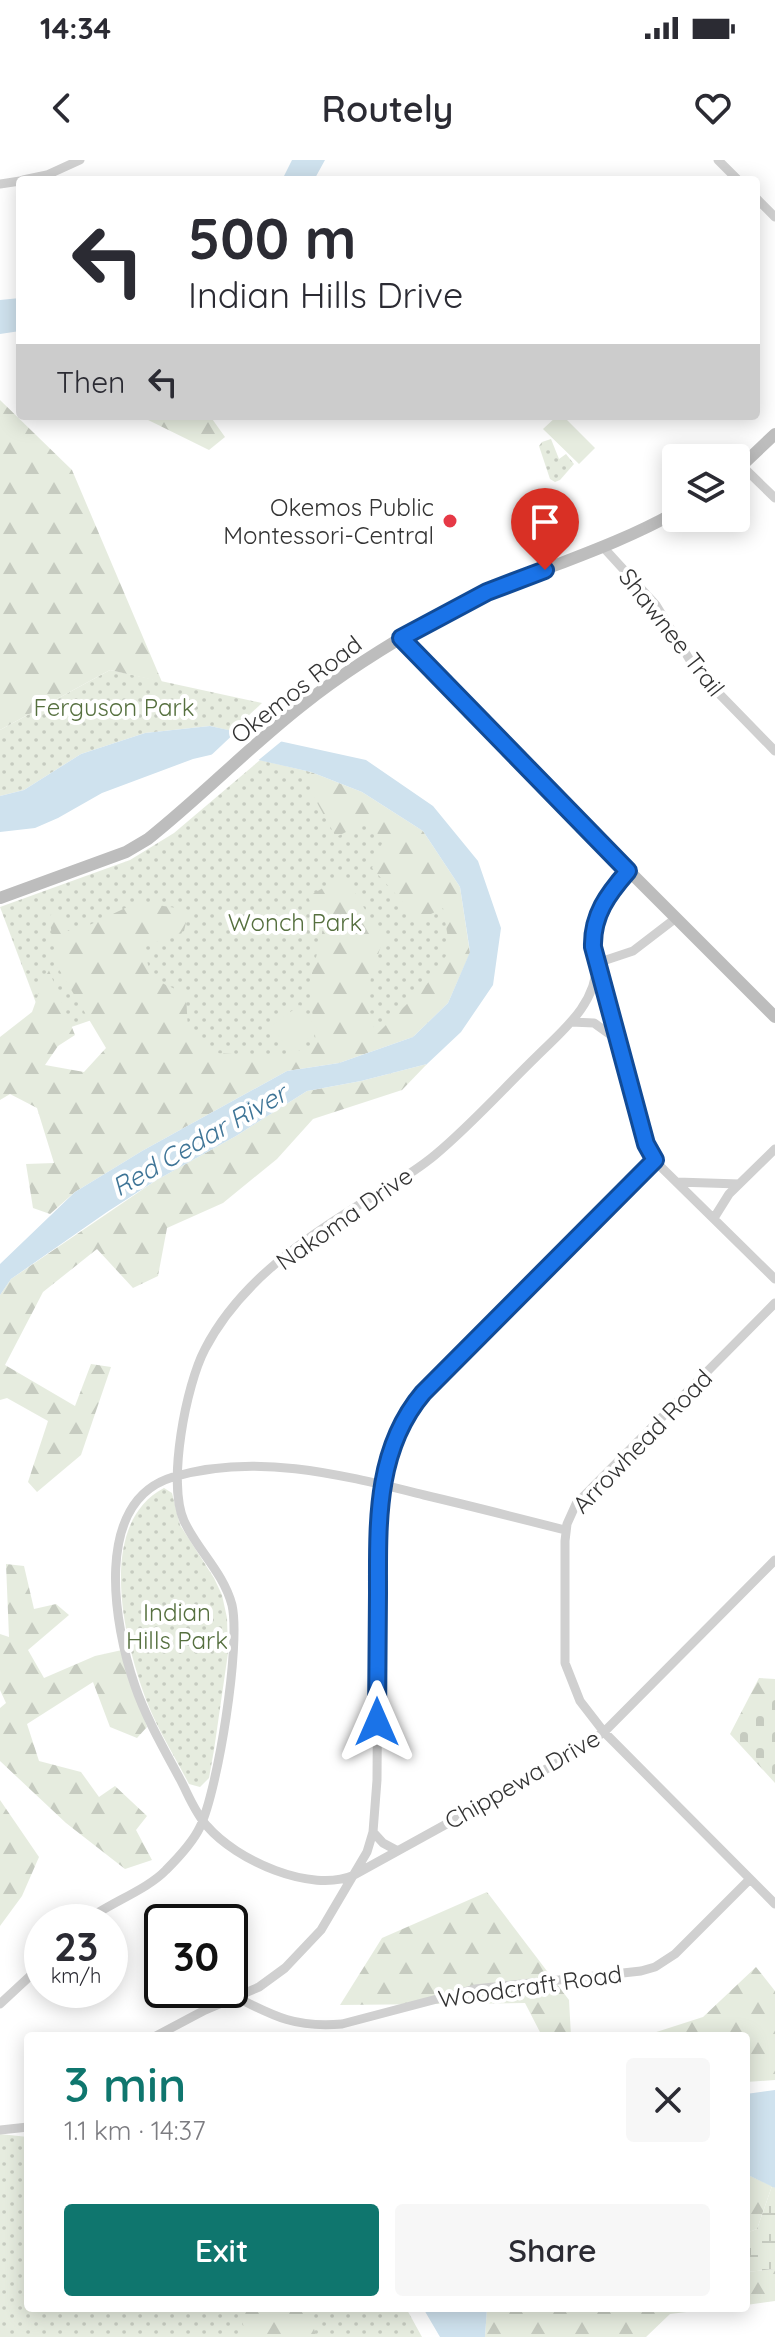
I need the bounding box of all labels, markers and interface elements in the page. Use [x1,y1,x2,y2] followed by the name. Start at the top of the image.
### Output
[40,9,111,47] text: 14:34
[40,86,84,130] icon: back
[322,86,453,131] text: Routely
[691,86,735,130] icon: heart
[188,203,356,273] text: 500 m
[56,208,160,312] icon: left
[188,272,463,317] text: Indian Hills Drive
[141,360,185,404] icon: left
[56,363,125,401] text: Then
[662,444,750,532] map controls
[662,444,750,532] button: layers
[511,488,579,570] pin
[223,492,434,550] place label: Okemos Public Montessori-Central
[523,500,567,544] icon: arrive
[441,512,459,530] marker: Okemos Public Montessori-Central
[613,562,731,702] street label: Shawnee Trail
[225,629,367,749] street label: Okemos Road
[33,692,195,722] park label: Ferguson Park
[228,907,362,937] park label: Wonch Park
[106,1075,295,1203] water label: Red Cedar River
[270,1160,418,1276] street label: Nakoma Drive
[566,1363,718,1519] street label: Arrowhead Road
[126,1597,228,1655] park label: Indian Hills Park
[335,1680,419,1764] position arrow
[439,1722,605,1836] street label: Chippewa Drive
[144,1904,248,2008] speed limit sign: 30
[54,1921,98,1971] text: 23
[436,1958,624,2014] street label: Woodcraft Road
[51,1963,101,1988] text: km/h
[64,2054,186,2114] text: 3 min
[626,2058,710,2142] button: close
[64,2114,206,2147] text: 1.1 km · 14:37
[64,2204,379,2296] button: Exit
[395,2204,710,2296] button: Share

